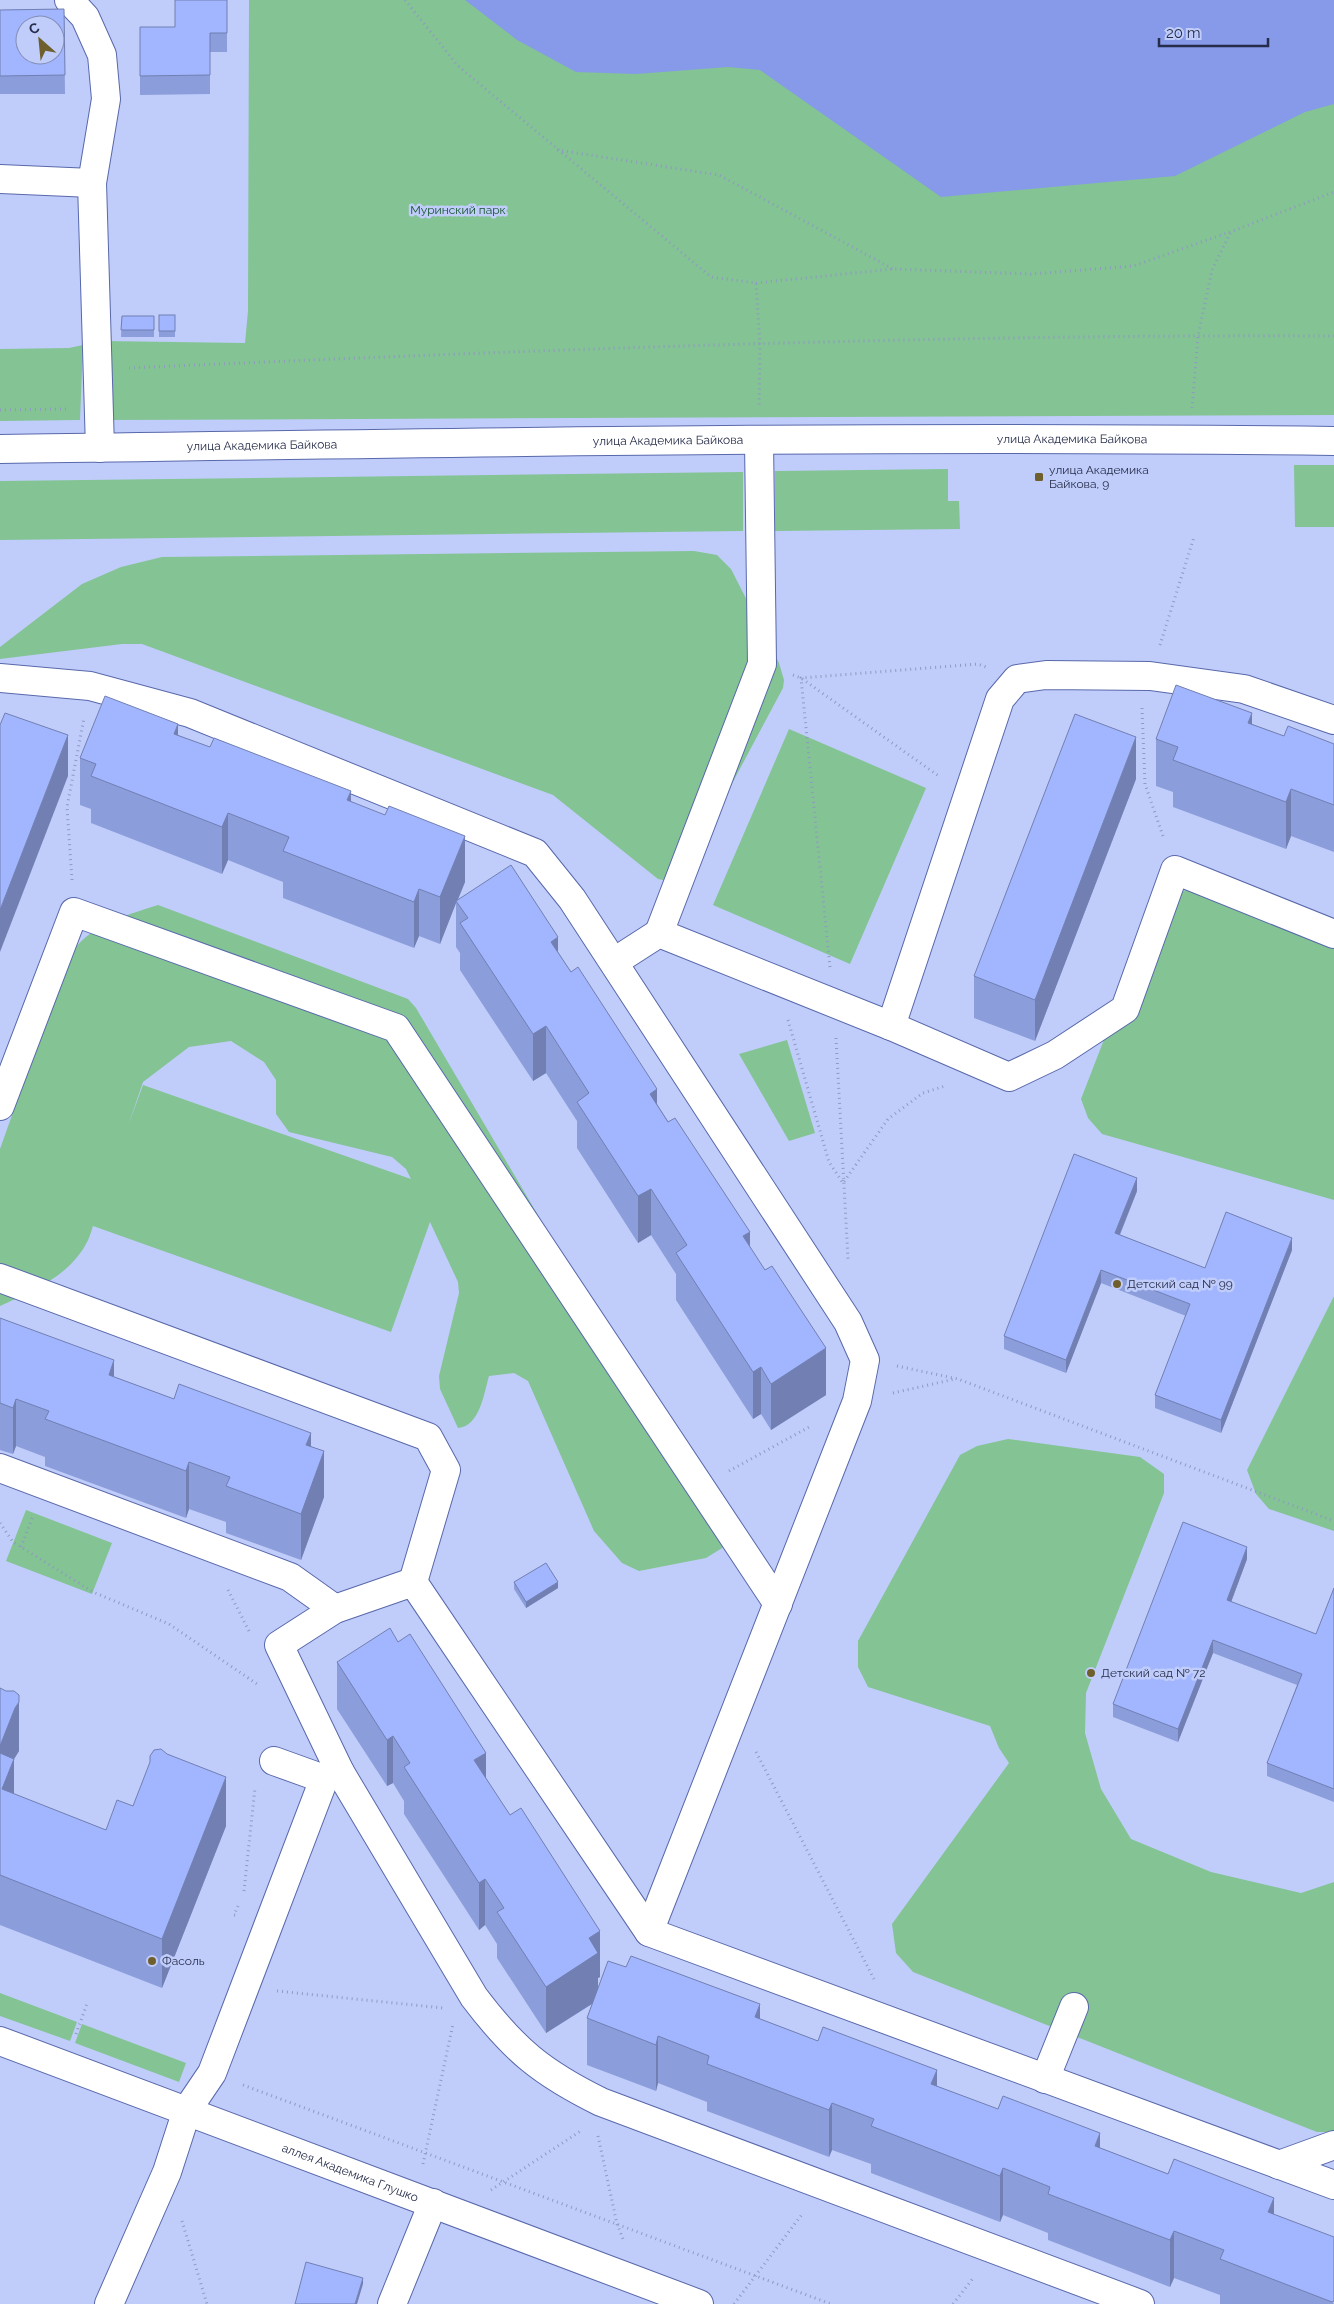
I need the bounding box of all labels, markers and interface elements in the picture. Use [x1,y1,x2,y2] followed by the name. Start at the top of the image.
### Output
[15,15,65,65] north arrow
[1159,15,1268,47] scale bar
[26,19,42,38] text: С
[1166,24,1201,42] text: 20 m
[410,203,506,217] park label: Муринский парк
[997,432,1147,446] street label: улица Академика Байкова
[593,433,743,448] street label: улица Академика Байкова
[187,437,337,453] street label: улица Академика Байкова
[1049,463,1149,491] place label: улица Академика Байкова, 9
[1033,471,1045,483] marker: улица Академика Байкова, 9
[1127,1277,1233,1291] place label: Детский сад № 99
[1111,1278,1123,1290] marker: Детский сад № 99
[1101,1666,1205,1680] place label: Детский сад № 72
[1085,1667,1097,1679] marker: Детский сад № 72
[162,1954,205,1968] place label: Фасоль
[146,1955,158,1967] marker: Фасоль
[280,2141,420,2205] street label: аллея Академика Глушко

